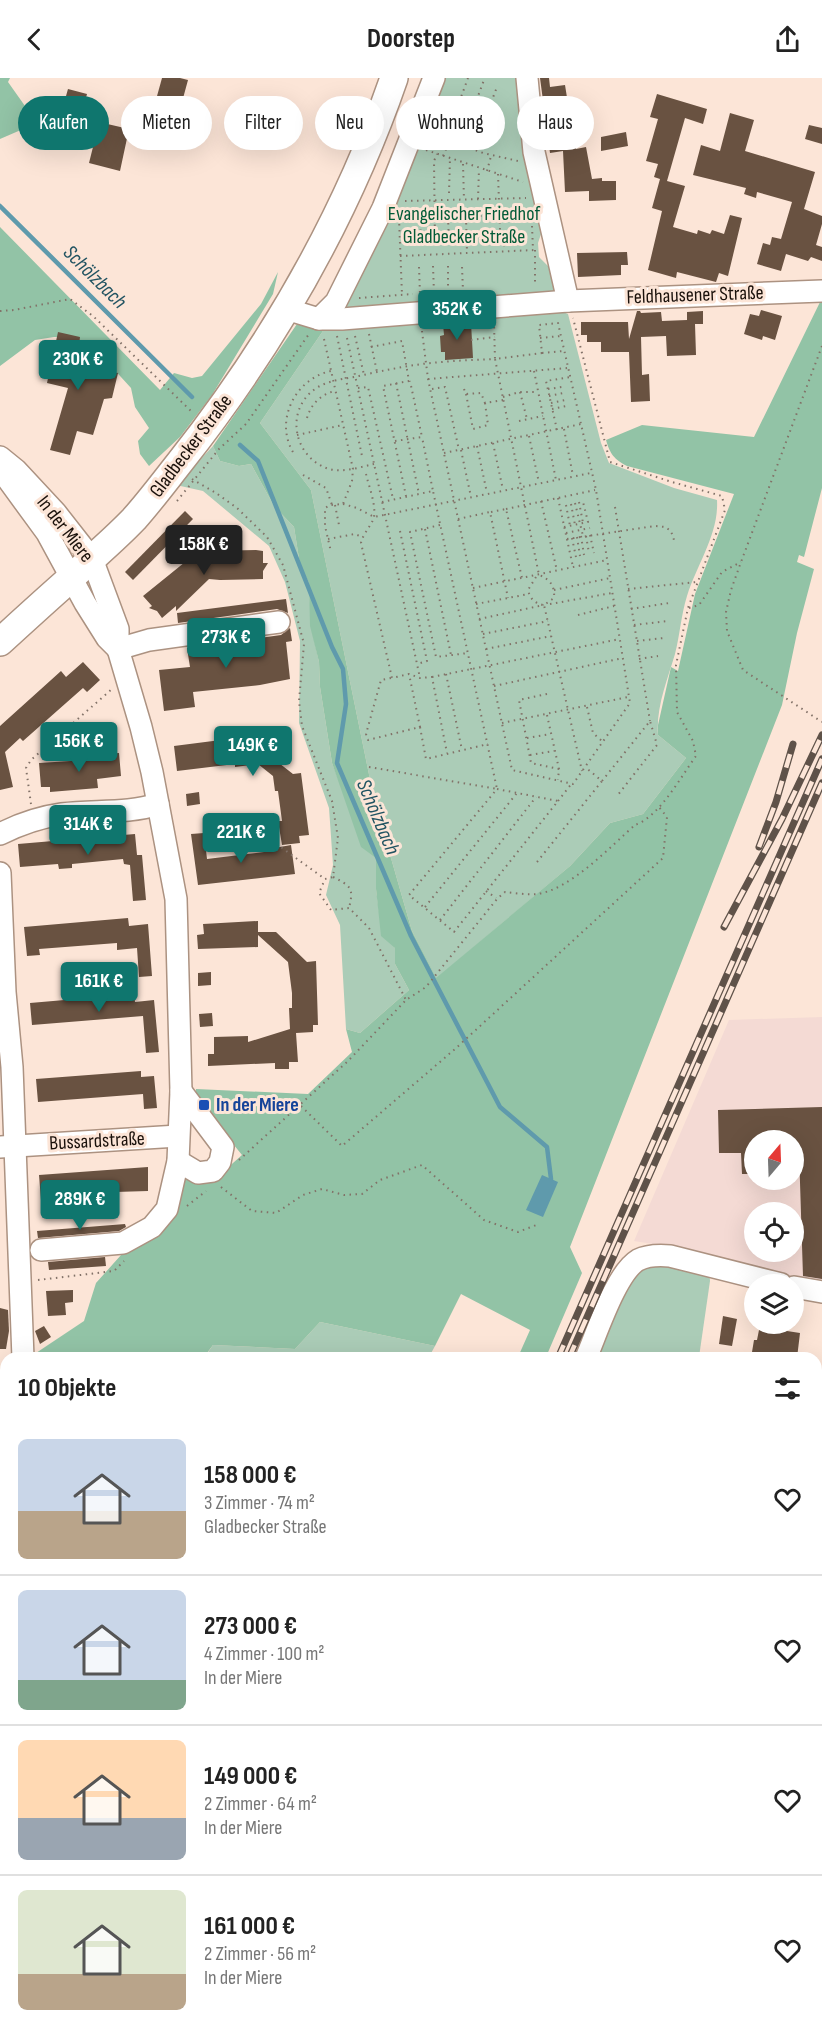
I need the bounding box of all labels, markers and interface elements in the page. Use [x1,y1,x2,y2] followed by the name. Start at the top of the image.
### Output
[18,23,51,56] icon: back
[367,23,455,55] text: Doorstep
[771,23,804,56] icon: share
[18,96,109,150] chip: Kaufen
[121,96,212,150] chip: Mieten
[224,96,303,150] chip: Filter
[315,96,384,150] chip: Neu
[396,96,505,150] chip: Wohnung
[517,96,594,150] chip: Haus
[388,202,540,249] park label: Evangelischer Friedhof Gladbecker Straße
[58,240,132,314] water label: Schölzbach
[626,281,764,309] street label: Feldhausener Straße
[408,290,506,341] pin: 352K €
[432,297,482,321] text: 352K €
[29,340,127,391] pin: 230K €
[53,347,103,371] text: 230K €
[145,390,237,502] street label: Gladbecker Straße
[31,491,99,567] street label: In der Miere
[155,525,253,576] pin: 158K €
[179,532,229,556] text: 158K €
[177,618,275,669] pin: 273K €
[201,625,251,649] text: 273K €
[30,722,128,773] pin: 156K €
[204,726,302,777] pin: 149K €
[54,729,104,753] text: 156K €
[228,733,278,757] text: 149K €
[351,775,405,859] water label: Schölzbach
[39,805,137,856] pin: 314K €
[63,812,113,836] text: 314K €
[192,813,290,864] pin: 221K €
[217,820,265,844] text: 221K €
[50,962,148,1013] pin: 161K €
[75,969,123,993] text: 161K €
[216,1093,299,1117] place label: In der Miere
[197,1098,211,1112] marker: In der Miere
[49,1127,145,1155] street label: Bussardstraße
[744,1130,804,1190] north arrow
[744,1130,804,1334] map controls
[31,1180,129,1231] pin: 289K €
[55,1187,105,1211] text: 289K €
[744,1202,804,1262] button: locate
[744,1274,804,1334] button: layers
[771,1372,804,1405] icon: filters
[18,1373,116,1404] text: 10 Objekte
[204,1460,296,1491] text: 158 000 €
[66,1463,138,1535] icon: home
[771,1483,804,1516] icon: heart
[204,1491,315,1515] text: 3 Zimmer · 74 m²
[204,1515,327,1539] text: Gladbecker Straße
[204,1611,297,1642] text: 273 000 €
[66,1614,138,1686] icon: home
[771,1634,804,1667] icon: heart
[204,1642,324,1666] text: 4 Zimmer · 100 m²
[204,1666,282,1690] text: In der Miere
[204,1761,297,1792] text: 149 000 €
[66,1764,138,1836] icon: home
[771,1784,804,1817] icon: heart
[204,1792,317,1816] text: 2 Zimmer · 64 m²
[204,1816,282,1840] text: In der Miere
[204,1911,295,1942] text: 161 000 €
[66,1914,138,1986] icon: home
[771,1934,804,1967] icon: heart
[204,1942,316,1966] text: 2 Zimmer · 56 m²
[204,1966,282,1990] text: In der Miere

